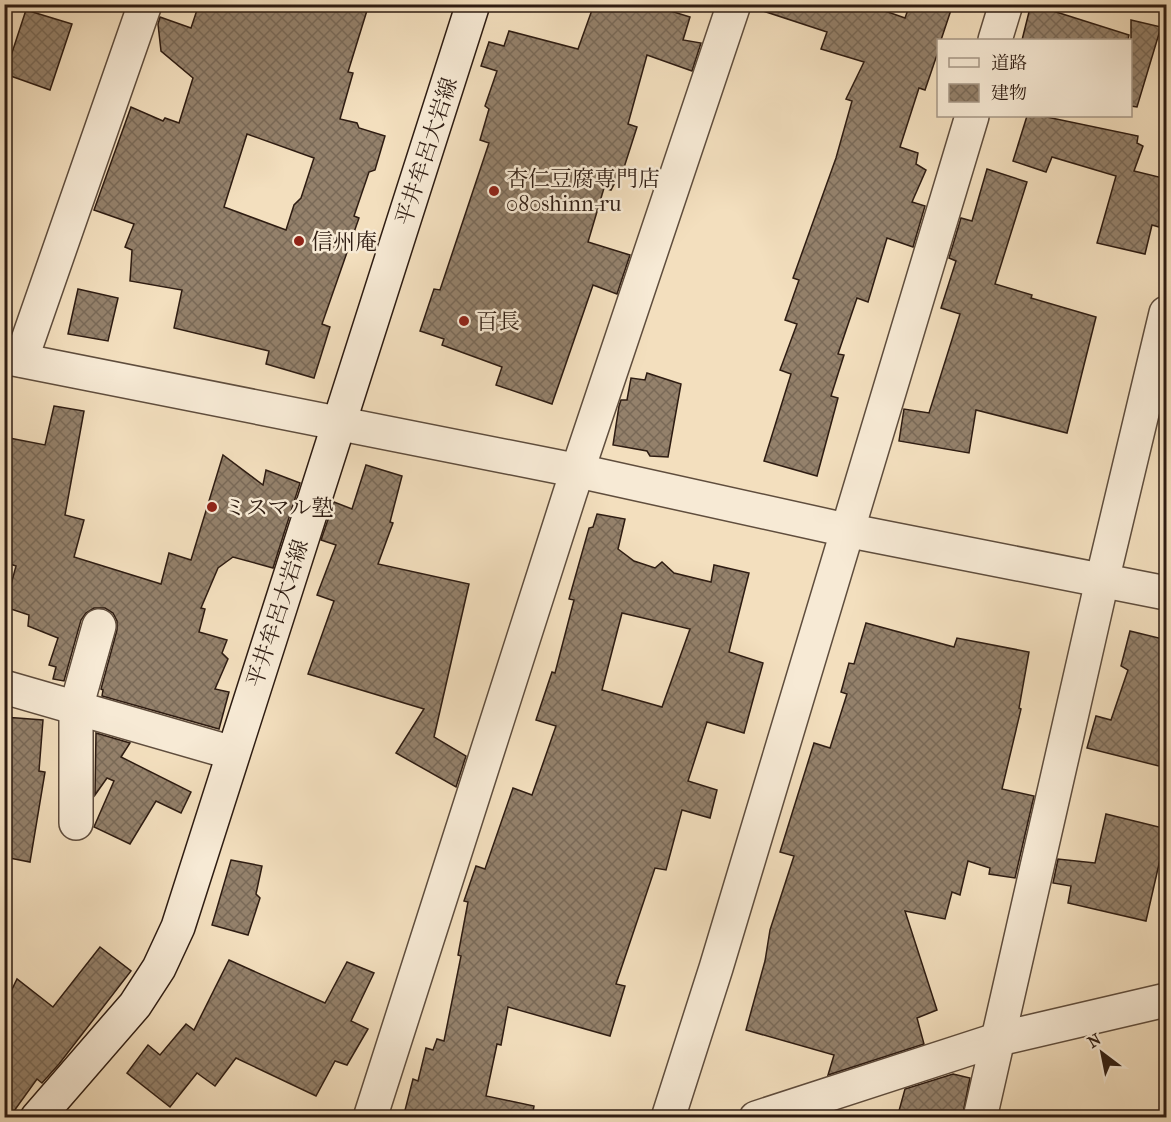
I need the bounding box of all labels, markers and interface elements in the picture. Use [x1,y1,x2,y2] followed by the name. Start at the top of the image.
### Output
[937,39,1132,117] legend
[991,53,1027,74] text: 道路
[391,74,463,229] street label: 平井牟呂大岩線
[991,83,1027,104] text: 建物
[506,166,660,217] place label: 杏仁豆腐専門店 080shinn-ru
[487,184,501,198] marker: 杏仁豆腐専門店 080shinn-ru
[311,229,377,255] place label: 信州庵
[292,234,306,248] marker: 信州庵
[476,309,520,335] place label: 百長
[457,314,471,328] marker: 百長
[224,495,334,521] place label: ミスマル塾
[205,500,219,514] marker: ミスマル塾
[242,536,314,691] street label: 平井牟呂大岩線
[1072,1023,1132,1083] north arrow
[1084,1029,1105,1052] text: N

